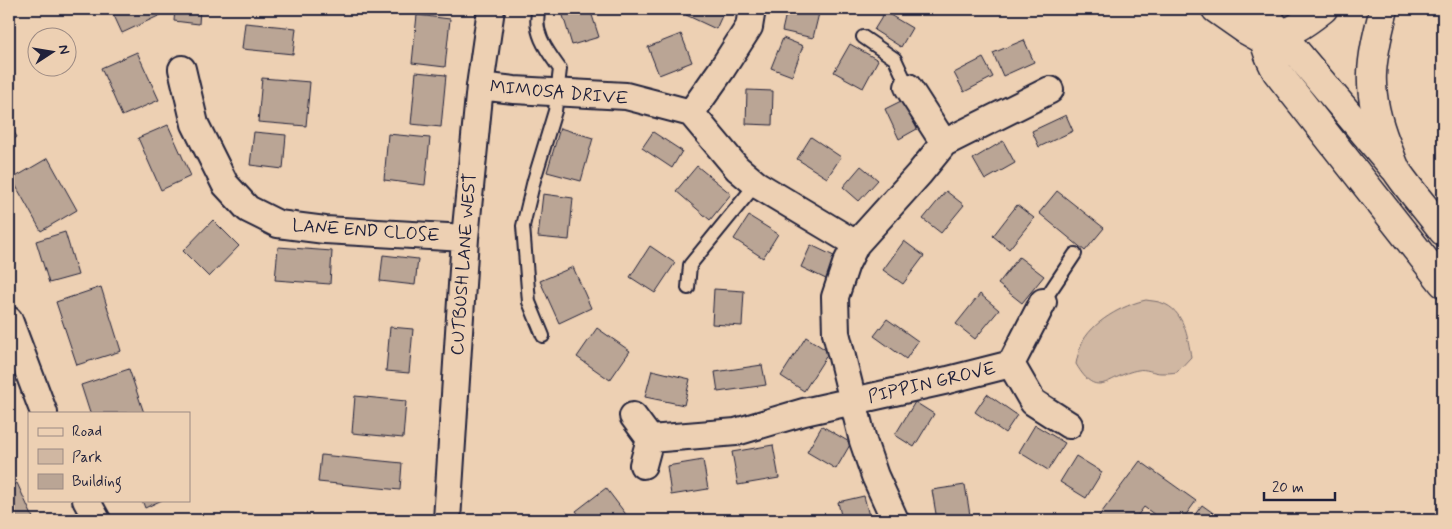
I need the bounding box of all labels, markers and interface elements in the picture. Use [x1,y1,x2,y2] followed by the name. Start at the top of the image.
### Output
[28,28,78,78] north arrow
[54,43,74,56] text: N
[489,75,629,111] street label: MIMOSA DRIVE
[446,172,482,356] street label: CUTBUSH LANE WEST
[291,214,441,248] street label: LANE END CLOSE
[866,357,998,409] street label: PIPPIN GROVE
[28,412,190,502] legend
[72,422,102,442] text: Road
[72,448,102,468] text: Park
[1264,469,1336,501] scale bar
[72,472,122,493] text: Building
[1272,478,1304,498] text: 20 m

